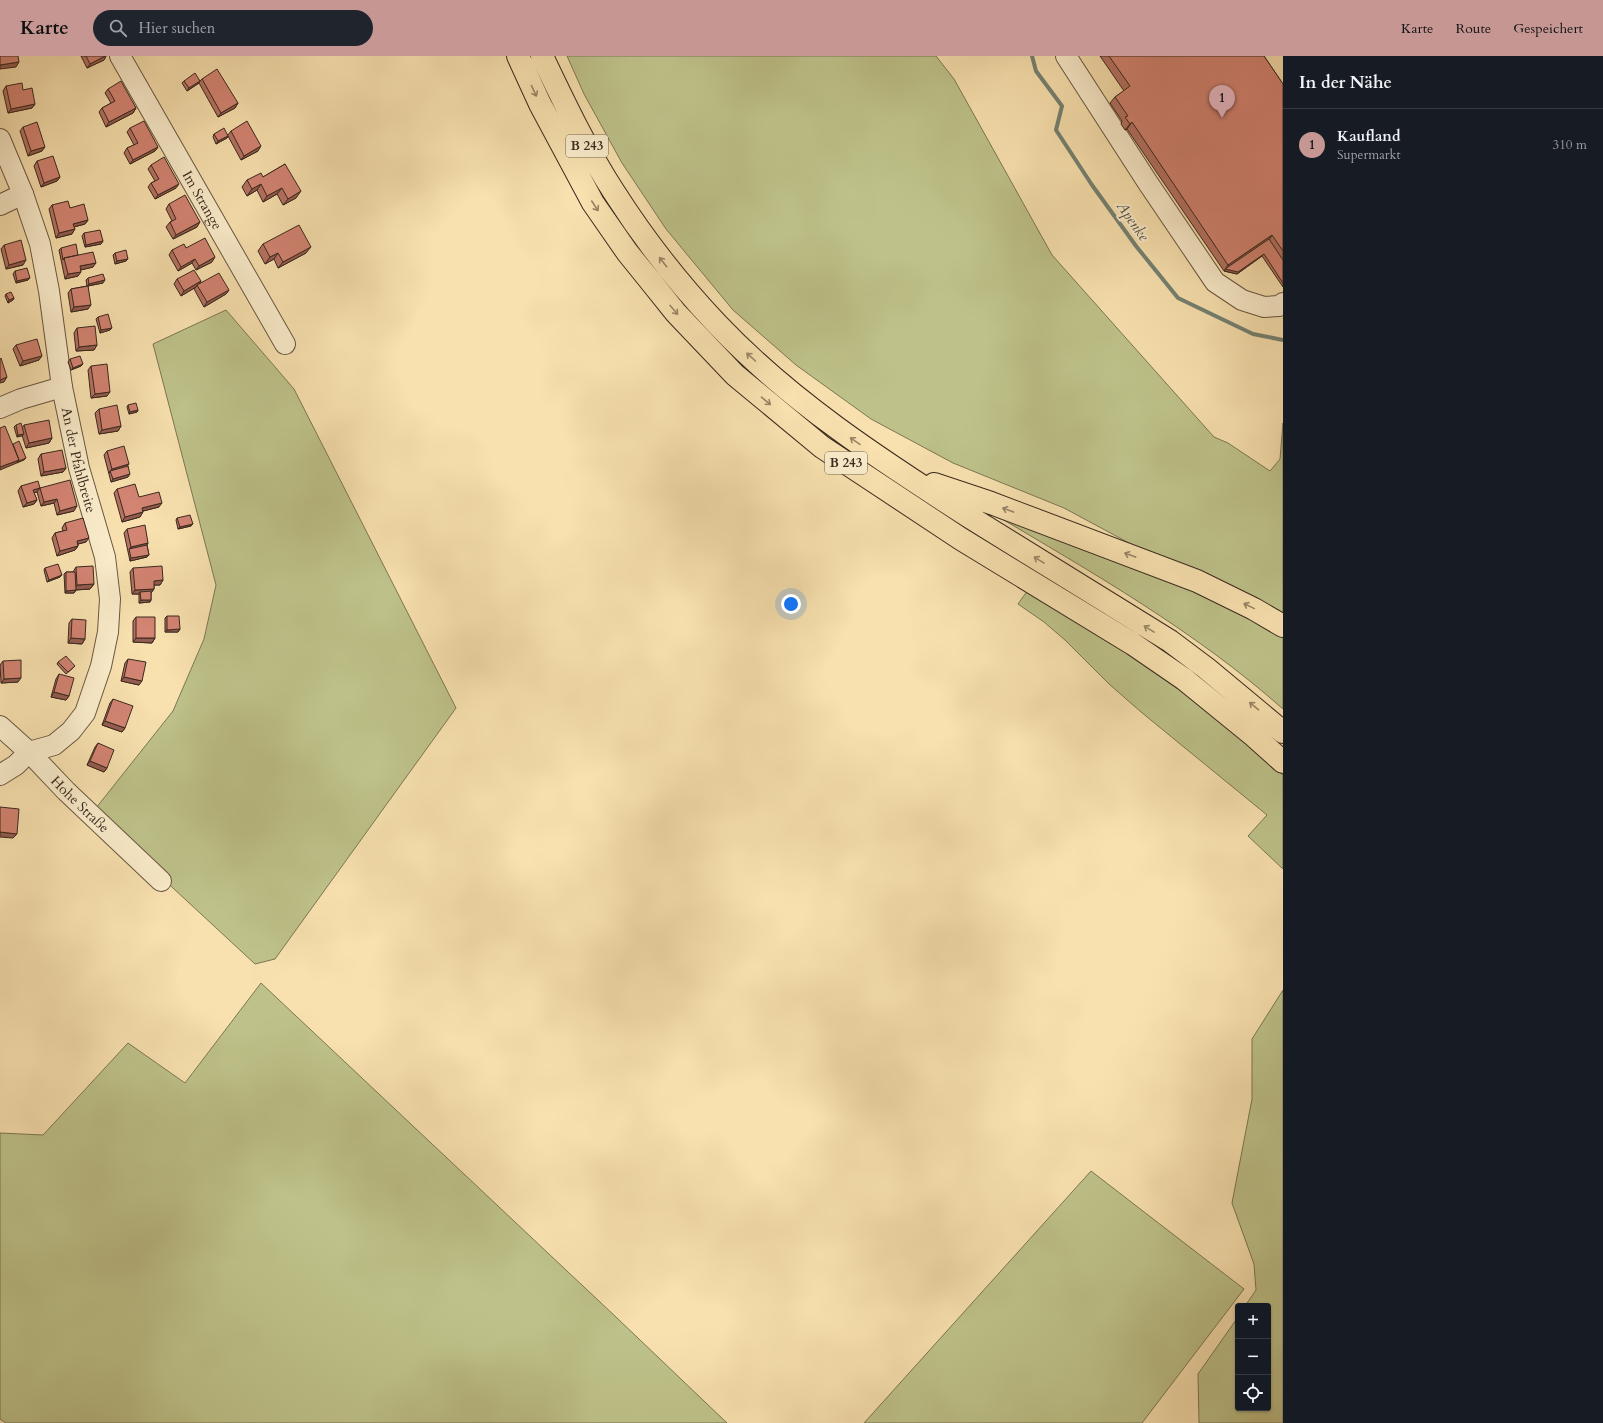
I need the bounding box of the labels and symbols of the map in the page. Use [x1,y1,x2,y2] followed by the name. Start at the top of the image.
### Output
[531,85,538,97] one-way arrow
[1209,85,1235,118] pin: 1
[566,135,608,157] road number: B 243
[178,167,227,233] street label: Im Strange
[1112,196,1154,245] water label: Apenke
[592,200,600,212] one-way arrow
[659,256,667,267] one-way arrow
[669,304,678,315] one-way arrow
[745,353,756,362] one-way arrow
[761,397,771,406] one-way arrow
[57,405,101,515] street label: An der Pfahlbreite
[850,437,861,445] one-way arrow
[825,452,867,474] road number: B 243
[1002,505,1014,513] one-way arrow
[1123,551,1136,558] one-way arrow
[1034,556,1045,564] one-way arrow
[781,594,801,614] your location
[1243,602,1255,609] one-way arrow
[1143,624,1155,632] one-way arrow
[1248,702,1259,711] one-way arrow
[47,771,114,837] street label: Hohe Straße

